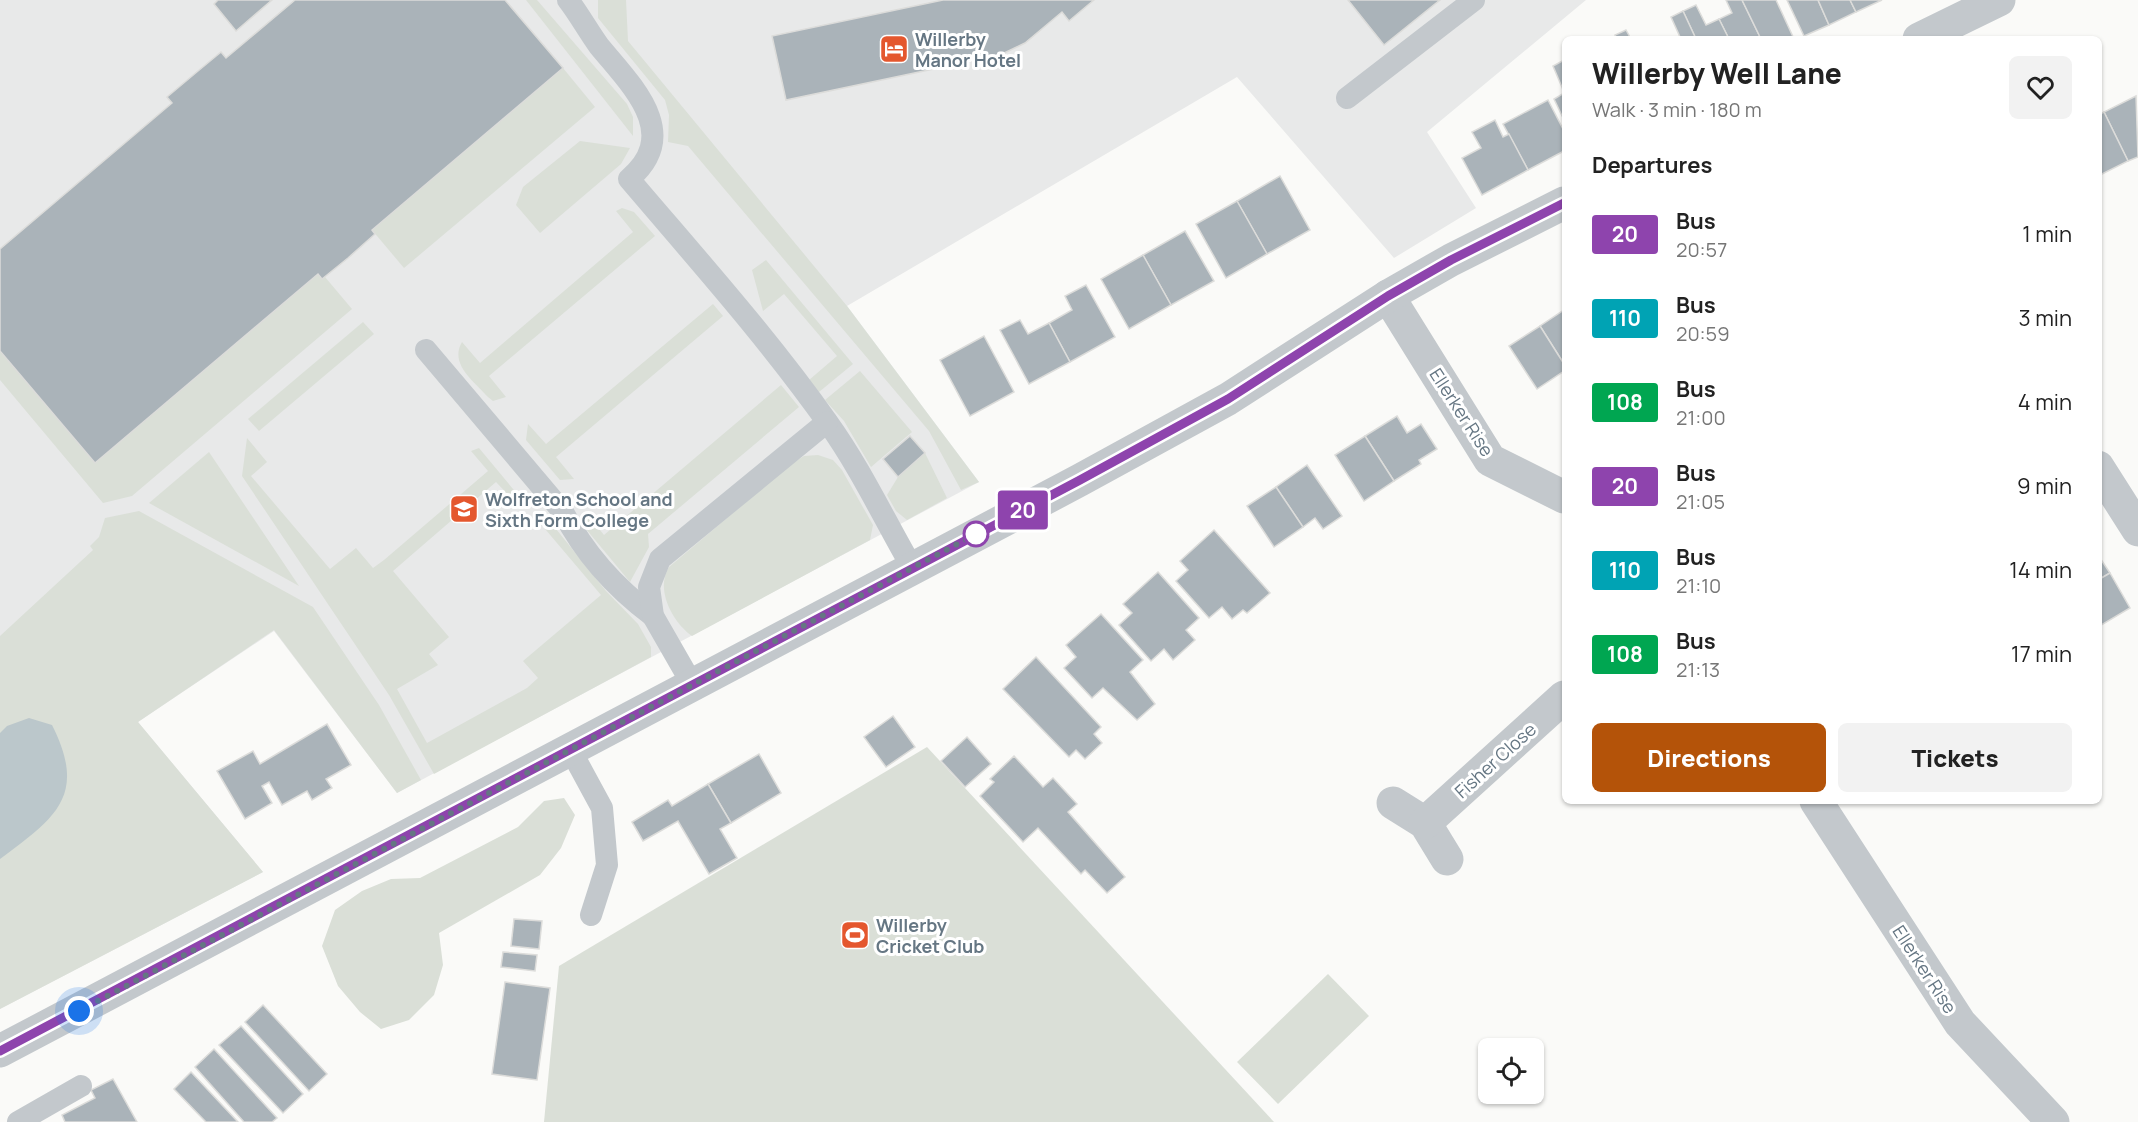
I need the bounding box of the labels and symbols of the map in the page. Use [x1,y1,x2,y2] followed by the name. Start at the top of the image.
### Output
[915,27,1021,72] place label: Willerby Manor Hotel
[878,33,910,65] hotel icon: Willerby Manor Hotel
[1425,363,1499,461] street label: Ellerker Rise
[485,487,673,532] place label: Wolfreton School and Sixth Form College
[996,490,1050,530] line badge: 20
[448,493,480,525] school or university icon: Wolfreton School and Sixth Form College
[963,521,989,547] unlabelled marker
[1449,717,1541,803] street label: Fisher Close
[876,913,984,958] place label: Willerby Cricket Club
[839,919,871,951] sports icon: Willerby Cricket Club
[1888,920,1962,1018] street label: Ellerker Rise
[64,996,94,1026] your location

